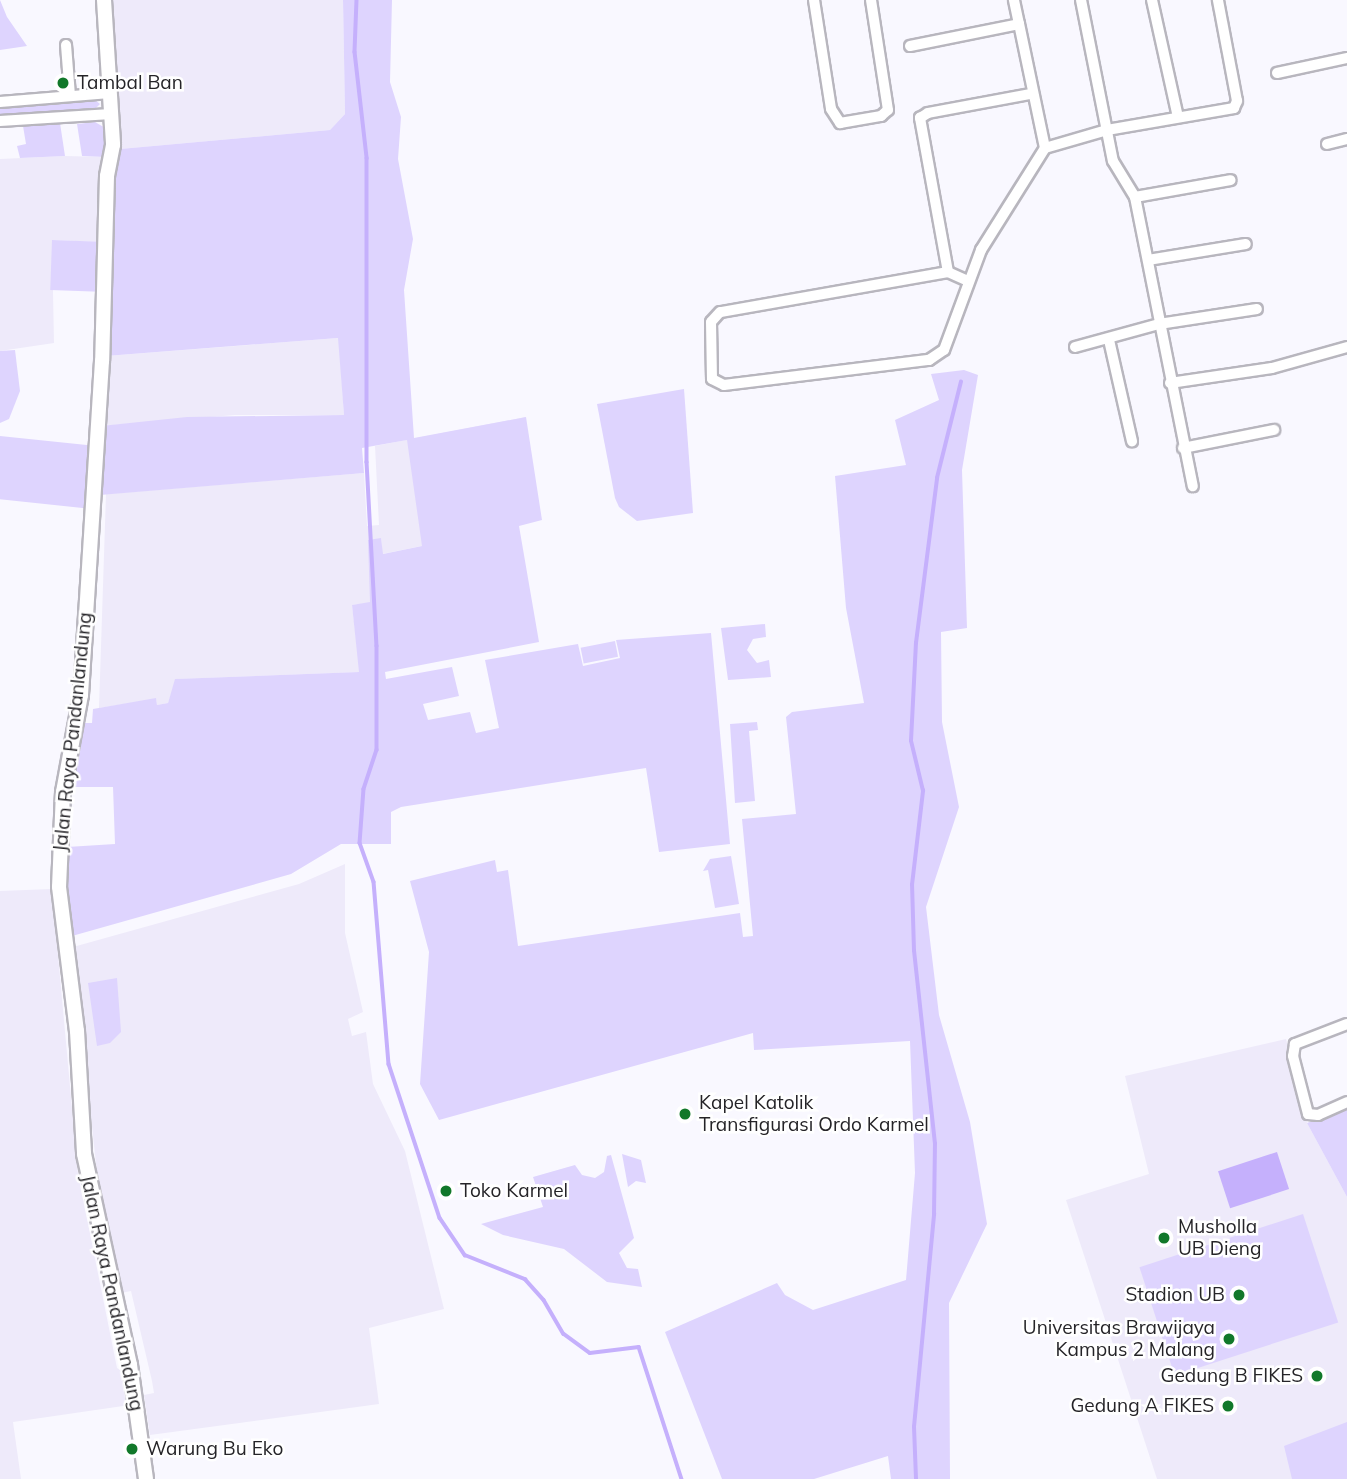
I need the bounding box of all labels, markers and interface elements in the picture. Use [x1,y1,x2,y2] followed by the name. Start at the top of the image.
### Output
[77,72,183,94] place label: Tambal Ban
[55,75,71,91] marker: Tambal Ban
[49,611,97,853] street label: Jalan Raya Pandanlandung
[699,1092,929,1136] place label: Kapel Katolik Transfigurasi Ordo Karmel
[677,1106,693,1122] marker: Kapel Katolik Transfigurasi Ordo Karmel
[76,1173,148,1413] street label: Jalan Raya Pandanlandung
[460,1180,568,1202] place label: Toko Karmel
[438,1183,454,1199] marker: Toko Karmel
[1178,1216,1261,1260] place label: Musholla UB Dieng
[1156,1230,1172,1246] marker: Musholla UB Dieng
[1125,1284,1225,1306] place label: Stadion UB
[1231,1287,1247,1303] marker: Stadion UB
[1023,1317,1215,1361] place label: Universitas Brawijaya Kampus 2 Malang
[1221,1331,1237,1347] marker: Universitas Brawijaya Kampus 2 Malang
[1161,1365,1303,1387] place label: Gedung B FIKES
[1309,1368,1325,1384] marker: Gedung B FIKES
[1070,1395,1214,1417] place label: Gedung A FIKES
[1220,1398,1236,1414] marker: Gedung A FIKES
[146,1438,283,1460] place label: Warung Bu Eko
[124,1441,140,1457] marker: Warung Bu Eko

